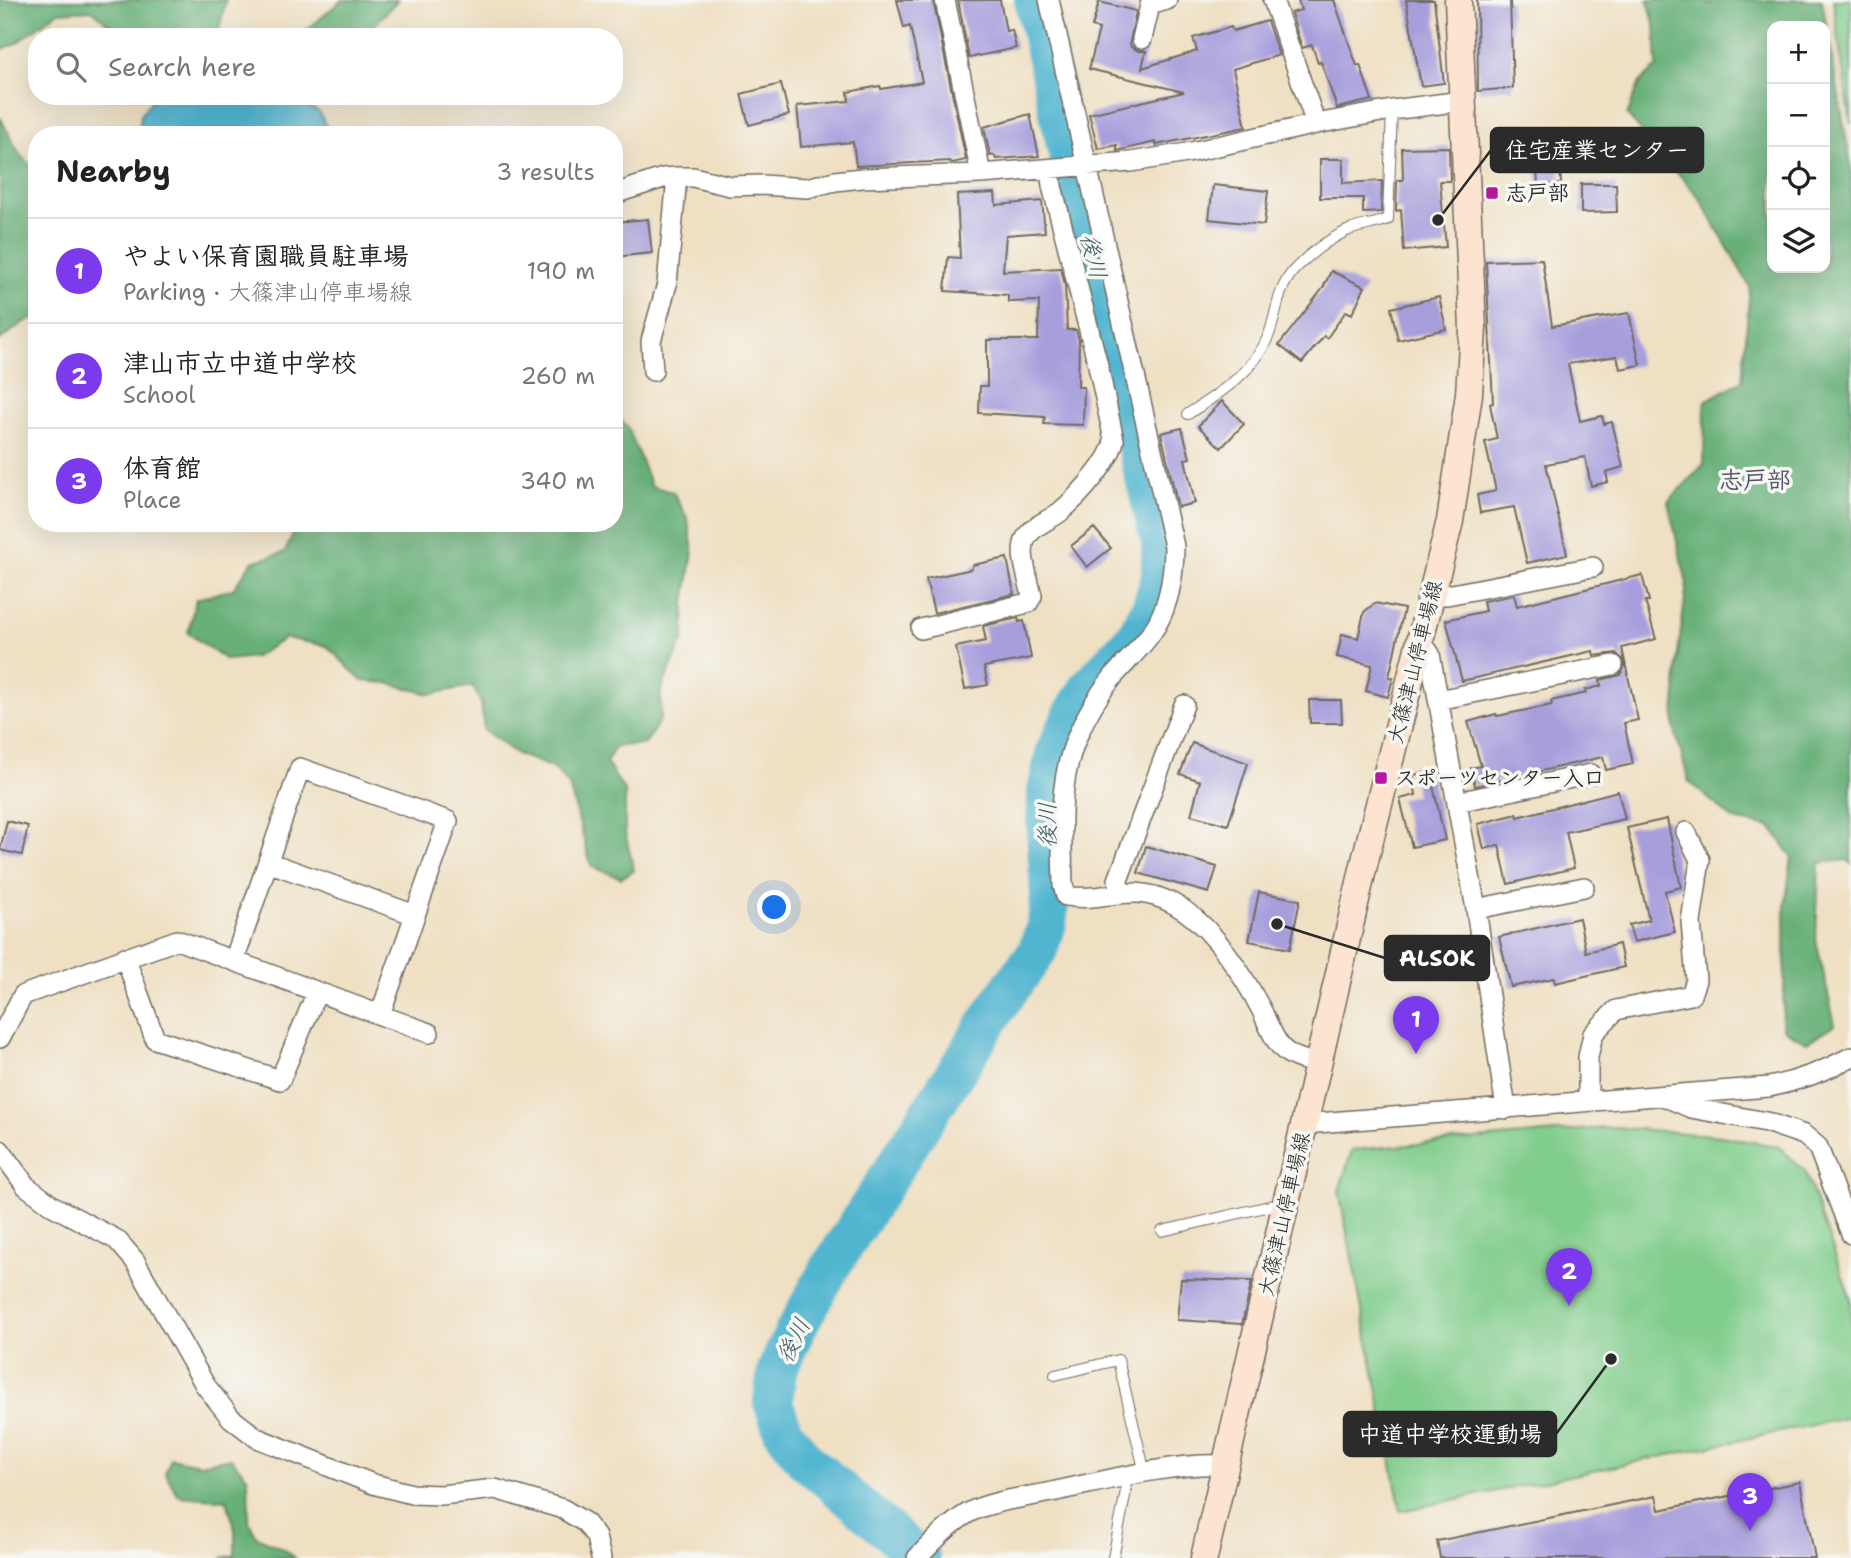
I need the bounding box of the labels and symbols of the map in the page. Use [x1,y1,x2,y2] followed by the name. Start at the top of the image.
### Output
[1491,128,1703,172] callout: 住宅産業センター
[1505,135,1689,165] text: 住宅産業センター
[1506,179,1569,207] place label: 志戸部
[1484,185,1500,201] marker: 志戸部
[1074,230,1114,282] water label: 後川
[1719,464,1791,496] district label: 志戸部
[1381,577,1449,747] street label: 大篠津山停車場線
[1395,764,1605,792] place label: スポーツセンター入口
[1373,770,1389,786] marker: スポーツセンター入口
[1032,802,1062,848] water label: 後川
[757,890,791,924] your location
[1385,936,1489,980] callout: ALSOK
[1399,943,1475,973] text: ALSOK
[1393,996,1439,1054] pin: 1
[1251,1129,1317,1299] street label: 大篠津山停車場線
[1546,1248,1592,1306] pin: 2
[769,1313,817,1367] water label: 後川
[1344,1412,1556,1456] callout: 中道中学校運動場
[1358,1419,1542,1449] text: 中道中学校運動場
[1727,1473,1773,1531] pin: 3

